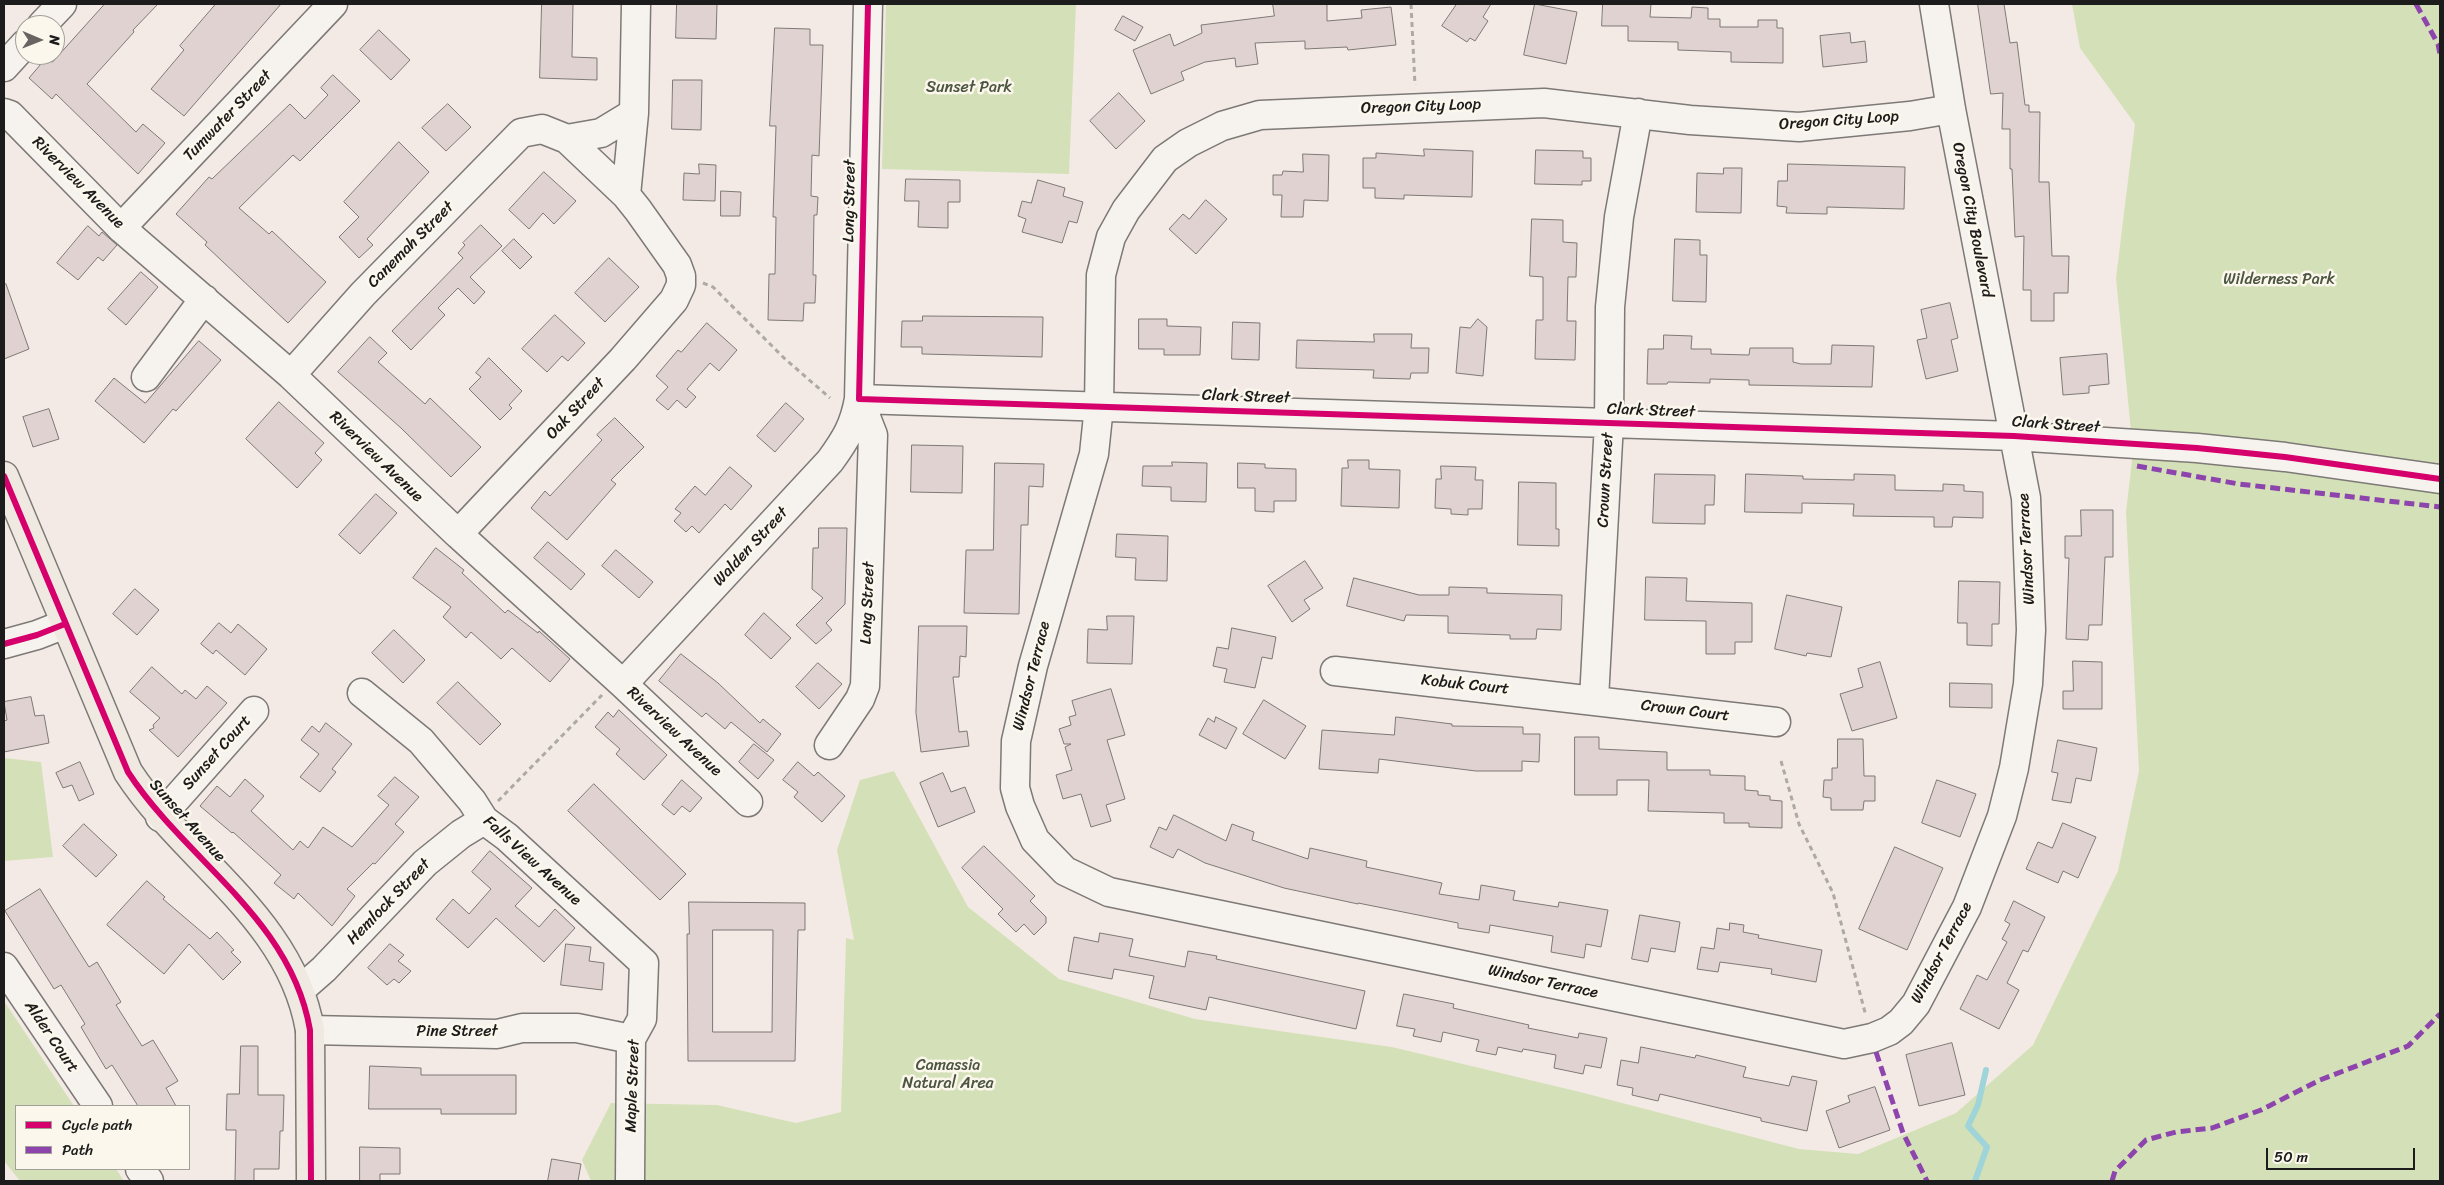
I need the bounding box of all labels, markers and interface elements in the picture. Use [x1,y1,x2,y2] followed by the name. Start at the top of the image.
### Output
[15,15,65,65] north arrow
[42,35,67,45] text: N
[180,67,276,165] street label: Tumwater Street
[926,78,1012,98] park label: Sunset Park
[1361,95,1481,119] street label: Oregon City Loop
[1778,107,1900,135] street label: Oregon City Loop
[28,133,128,233] street label: Riverview Avenue
[1948,141,1996,299] street label: Oregon City Boulevard
[840,159,860,243] street label: Long Street
[364,198,458,292] street label: Canemah Street
[2223,270,2335,290] park label: Wilderness Park
[543,374,609,444] street label: Oak Street
[1202,386,1290,408] street label: Clark Street
[1607,400,1695,422] street label: Clark Street
[325,407,427,507] street label: Riverview Avenue
[2011,412,2101,438] street label: Clark Street
[1594,432,1618,528] street label: Crown Street
[2014,493,2040,605] street label: Windsor Terrace
[710,504,792,590] street label: Walden Street
[857,561,879,645] street label: Long Street
[1009,619,1055,733] street label: Windsor Terrace
[1420,671,1510,699] street label: Kobuk Court
[623,683,725,781] street label: Riverview Avenue
[1640,696,1730,726] street label: Crown Court
[179,712,255,794] street label: Sunset Court
[145,776,229,866] street label: Sunset Avenue
[479,812,585,910] street label: Falls View Avenue
[343,855,435,949] street label: Hemlock Street
[1907,899,1977,1007] street label: Windsor Terrace
[1486,961,1600,1003] street label: Windsor Terrace
[20,997,82,1077] street label: Alder Court
[416,1022,498,1042] street label: Pine Street
[622,1039,644,1133] street label: Maple Street
[902,1056,994,1094] park label: Camassia Natural Area
[15,1105,190,1170] legend
[62,1112,132,1138] text: Cycle path
[62,1137,93,1163] text: Path
[2269,1138,2418,1170] scale bar
[2274,1144,2308,1170] text: 50 m

